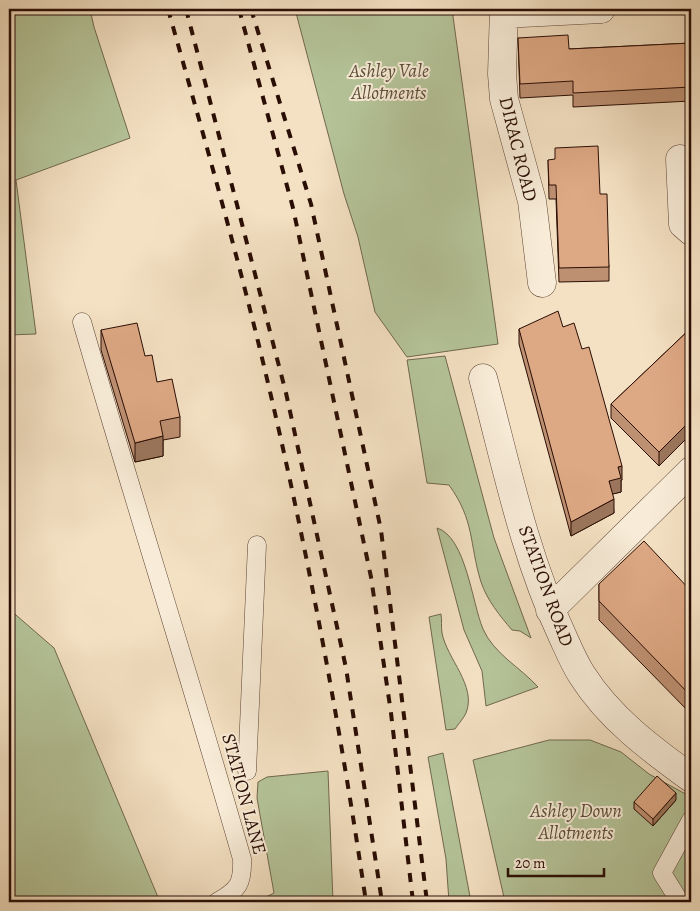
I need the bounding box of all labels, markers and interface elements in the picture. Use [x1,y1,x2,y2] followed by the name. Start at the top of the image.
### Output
[348,58,429,106] park label: Ashley Vale Allotments
[492,94,544,204] street label: DIRAC ROAD
[512,522,580,650] street label: STATION ROAD
[215,731,273,857] street label: STATION LANE
[529,798,622,846] park label: Ashley Down Allotments
[508,846,604,878] scale bar
[515,853,546,873] text: 20 m

